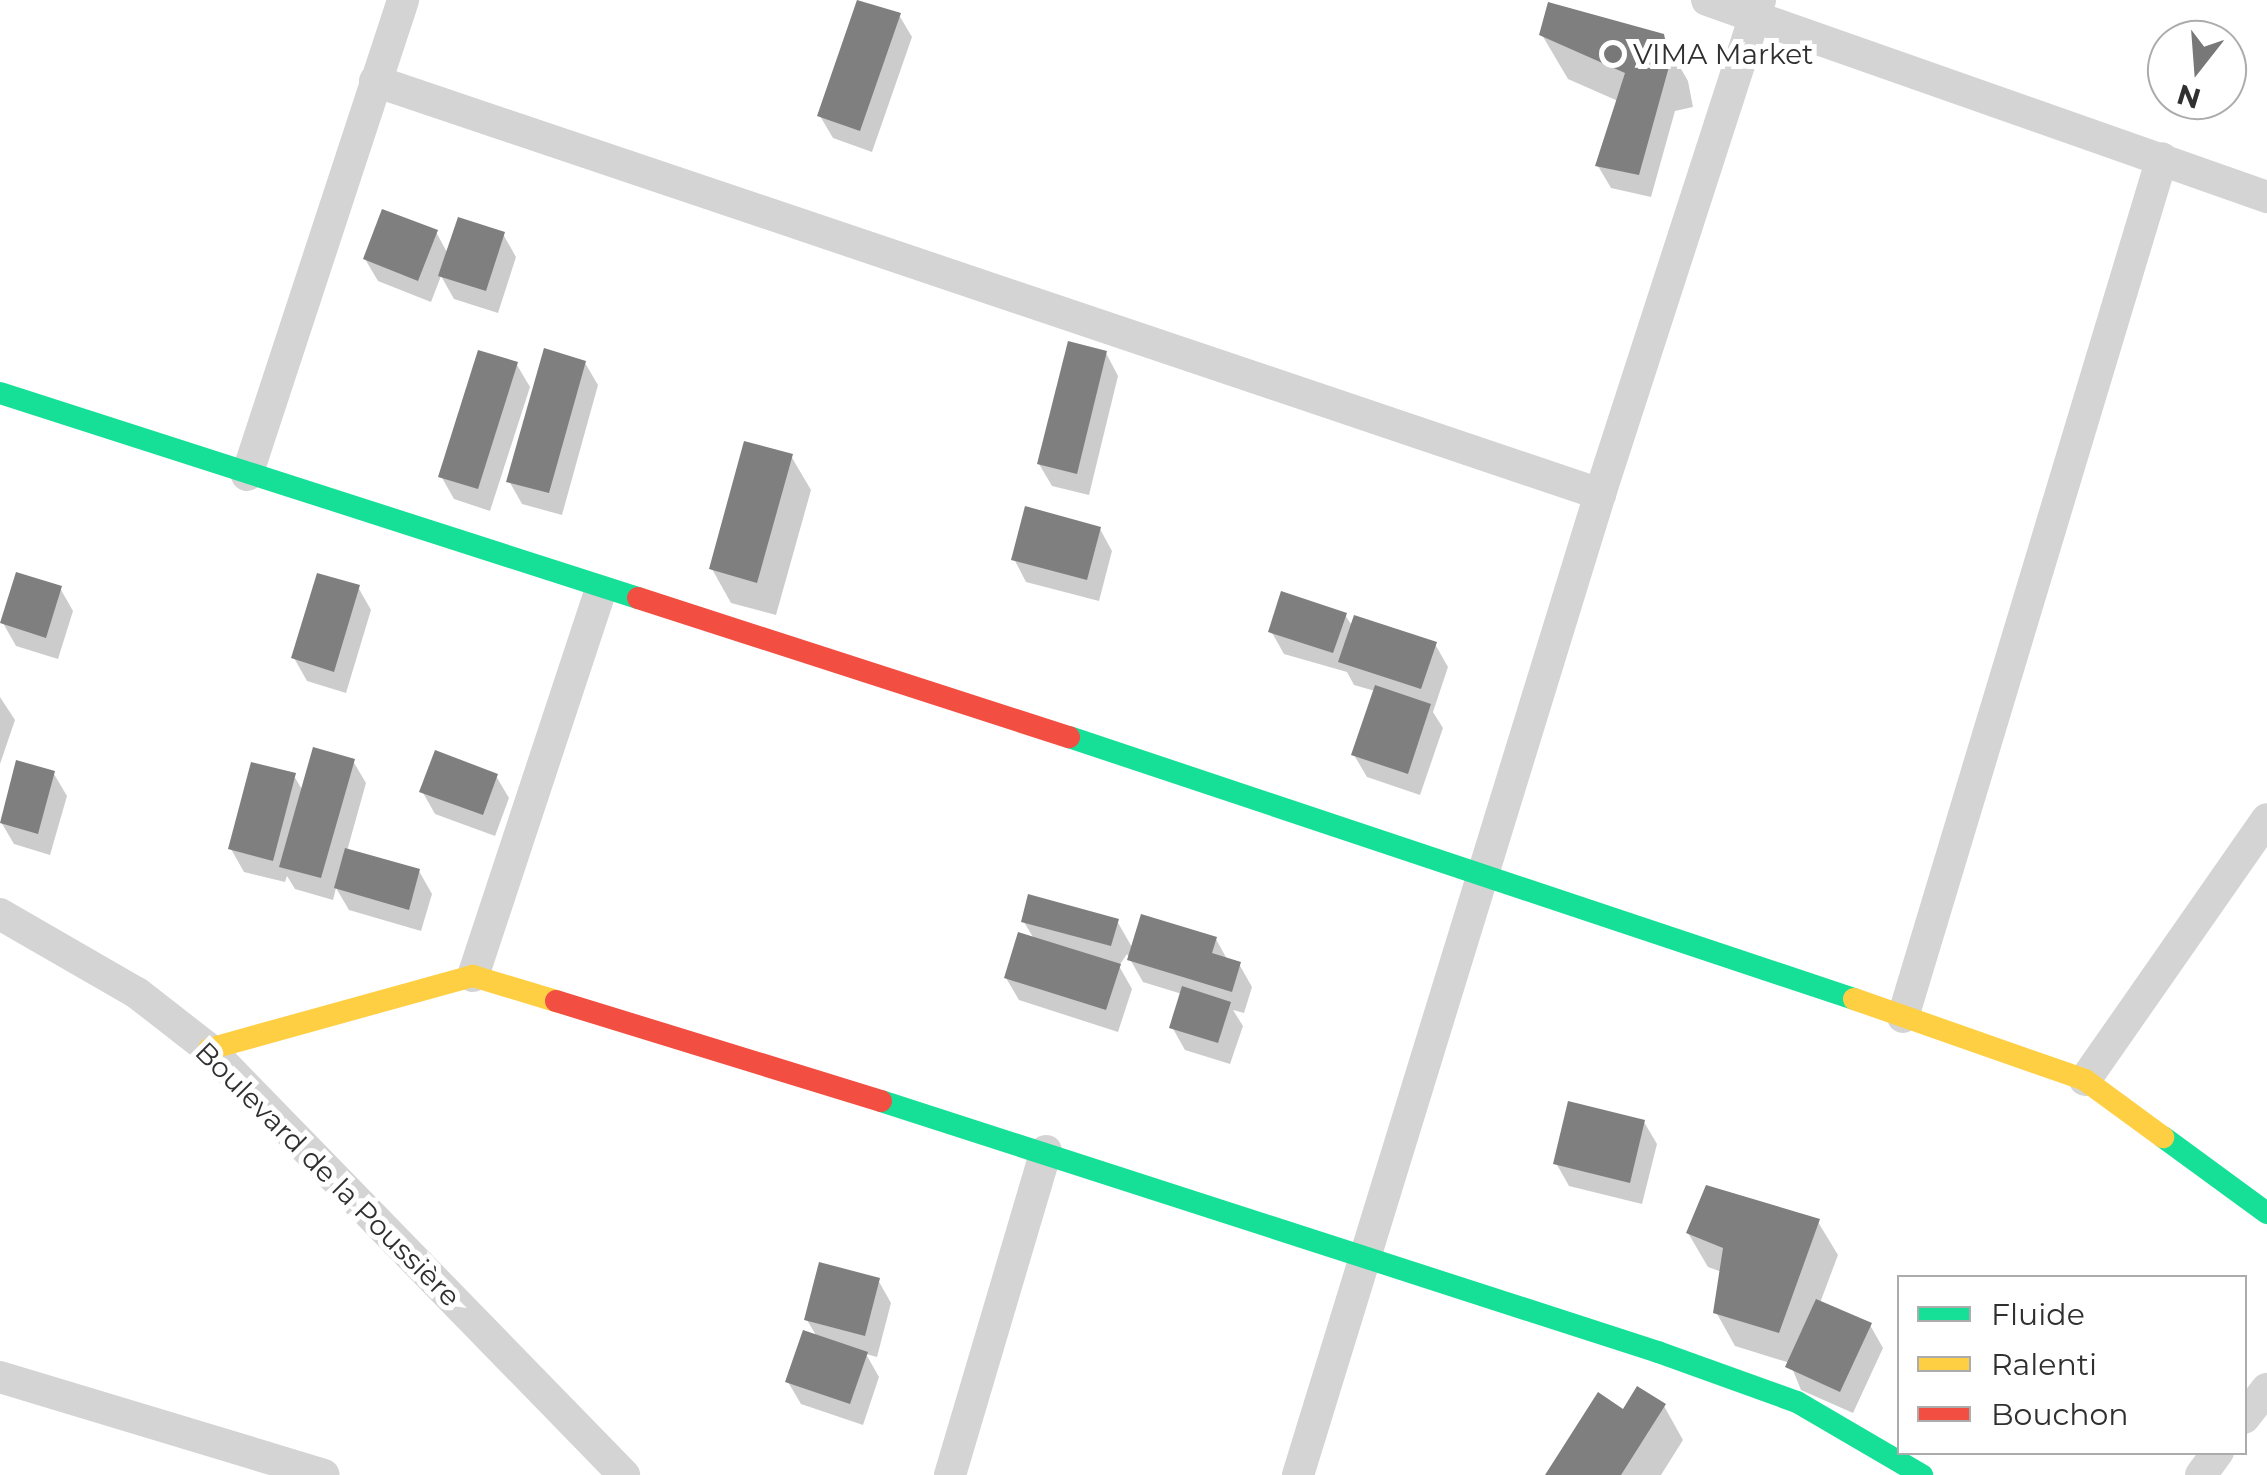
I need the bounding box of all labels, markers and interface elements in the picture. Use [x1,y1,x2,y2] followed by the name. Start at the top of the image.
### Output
[2147,20,2247,120] north arrow
[1633,37,1813,71] place label: VIMA Market
[1602,43,1624,65] marker: VIMA Market
[2173,77,2205,116] text: N
[189,1035,467,1313] street label: Boulevard de la Poussière
[1897,1275,2247,1455] legend
[1991,1296,2085,1333] text: Fluide
[1991,1346,2097,1383] text: Ralenti
[1991,1396,2129,1433] text: Bouchon

